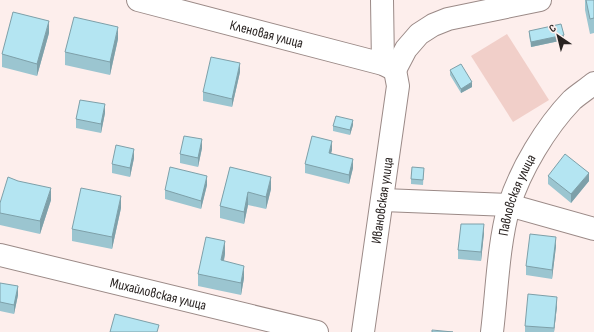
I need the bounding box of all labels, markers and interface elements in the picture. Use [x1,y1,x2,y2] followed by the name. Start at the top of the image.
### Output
[228,16,305,51] street label: Кленовая улица
[538,16,578,56] north arrow
[547,21,559,35] text: С
[494,151,539,237] street label: Павловская улица
[367,156,396,245] street label: Ивановская улица
[109,274,208,313] street label: Михайловская улица

